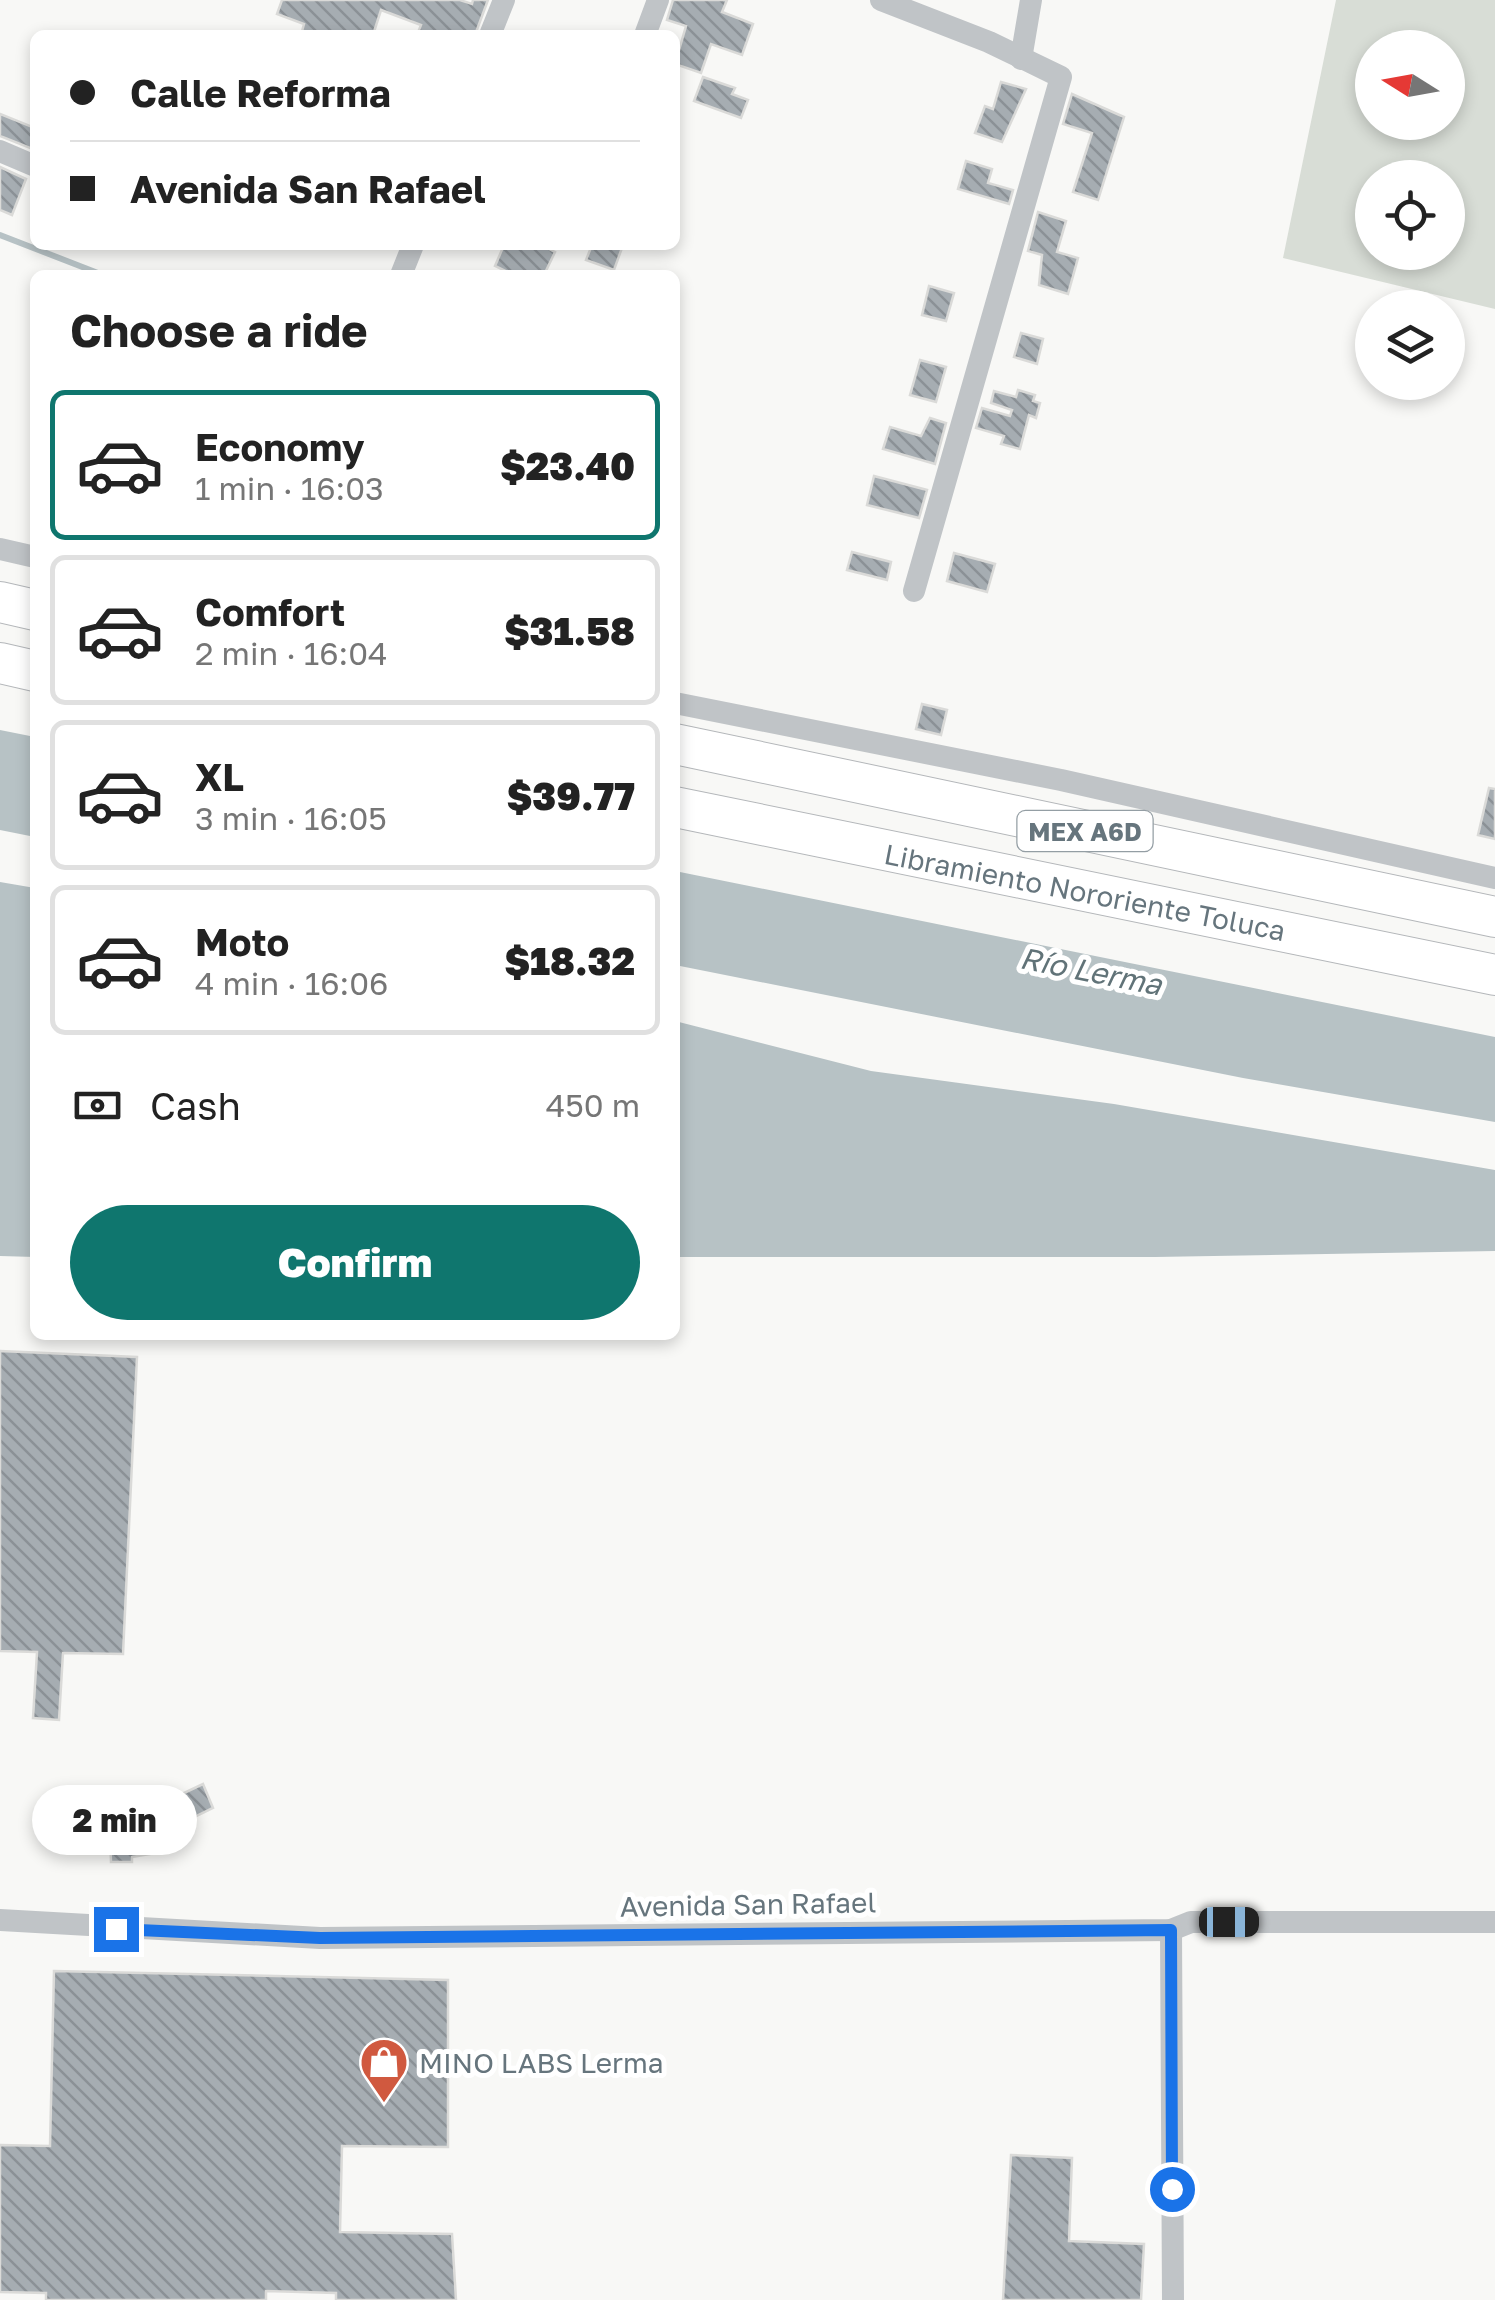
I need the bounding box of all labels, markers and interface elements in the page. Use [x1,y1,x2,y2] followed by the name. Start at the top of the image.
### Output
[1355,30,1465,140] north arrow
[1355,30,1465,400] map controls
[130,70,391,115] text: Calle Reforma
[1355,160,1465,270] button: locate
[130,166,486,211] text: Avenida San Rafael
[1355,290,1465,400] button: layers
[70,303,368,357] text: Choose a ride
[75,420,165,510] icon: car
[195,424,364,469] text: Economy
[500,443,635,488] text: $23.40
[195,469,384,507] text: 1 min · 16:03
[75,585,165,675] icon: car
[195,589,345,634] text: Comfort
[504,608,635,653] text: $31.58
[195,634,388,672] text: 2 min · 16:04
[75,750,165,840] icon: car
[195,754,244,799] text: XL
[507,773,635,818] text: $39.77
[195,799,387,837] text: 3 min · 16:05
[1018,811,1152,851] road number: MEX A6D
[882,837,1288,947] street label: Libramiento Nororiente Toluca
[75,915,165,1005] icon: car
[195,919,289,964] text: Moto
[505,938,635,983] text: $18.32
[1017,940,1166,1003] water label: Río Lerma
[195,964,388,1002] text: 4 min · 16:06
[70,1078,125,1133] icon: cash
[150,1083,241,1128] text: Cash
[546,1086,640,1124] text: 450 m
[70,1205,640,1320] button: Confirm
[34,1784,198,1854] callout: 2 min
[72,1801,157,1839] text: 2 min
[620,1885,876,1923] street label: Avenida San Rafael
[94,1907,139,1952] route end
[1199,1907,1259,1937] car
[358,2036,410,2104] shop icon: MINO LABS Lerma
[419,2046,664,2079] place label: MINO LABS Lerma
[1150,2167,1195,2212] route start

